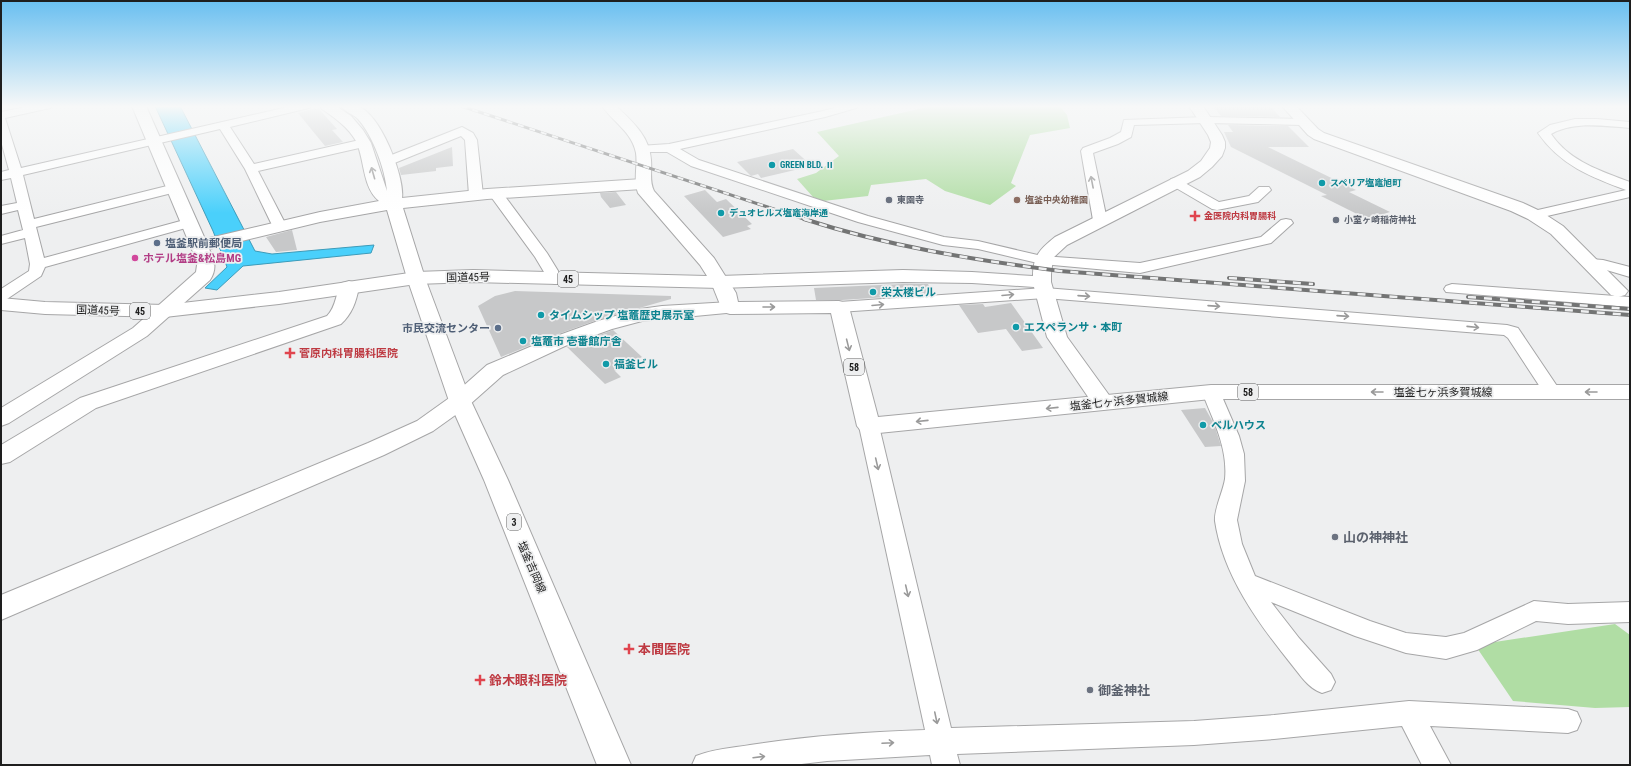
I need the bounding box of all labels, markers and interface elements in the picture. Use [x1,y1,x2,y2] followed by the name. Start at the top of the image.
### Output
[767,160,777,170] marker: GREEN BLD. Ⅱ
[780,160,834,170] place label: GREEN BLD. Ⅱ
[369,167,376,180] one-way arrow
[1088,176,1096,189] one-way arrow
[1330,177,1401,188] place label: スペリア塩竈旭町
[1317,178,1327,188] marker: スペリア塩竈旭町
[1025,194,1088,205] place label: 塩釜中央幼稚園
[884,195,894,205] marker: 東園寺
[897,195,924,205] place label: 東園寺
[1012,195,1022,205] marker: 塩釜中央幼稚園
[729,207,828,218] place label: デュオヒルズ塩竈海岸通
[716,208,726,218] marker: デュオヒルズ塩竈海岸通
[1189,210,1201,222] marker: 金医院内科胃腸科
[1204,211,1276,221] place label: 金医院内科胃腸科
[1344,214,1416,225] place label: 小室ヶ崎稲荷神社
[1331,215,1341,225] marker: 小室ヶ崎稲荷神社
[165,237,242,250] place label: 塩釜駅前郵便局
[152,238,162,248] marker: 塩釜駅前郵便局
[143,252,241,265] place label: ホテル塩釜&松島MG
[130,253,140,263] marker: ホテル塩釜&松島MG
[446,271,490,284] street label: 国道45号
[558,271,578,287] road number: 45
[881,286,936,299] place label: 栄太楼ビル
[868,287,878,297] marker: 栄太楼ビル
[1001,291,1014,298] one-way arrow
[1077,292,1090,300] one-way arrow
[871,301,884,309] one-way arrow
[76,303,120,318] street label: 国道45号
[130,303,150,319] road number: 45
[762,303,775,311] one-way arrow
[1207,303,1220,310] one-way arrow
[549,309,694,322] place label: タイムシップ 塩竈歴史展示室
[536,310,546,320] marker: タイムシップ 塩竈歴史展示室
[1336,312,1349,319] one-way arrow
[1024,321,1122,334] place label: エスペランサ・本町
[402,322,490,335] place label: 市民交流センター
[1011,322,1021,332] marker: エスペランサ・本町
[493,323,503,333] marker: 市民交流センター
[1466,323,1479,330] one-way arrow
[531,335,623,348] place label: 塩竈市 壱番館庁舎
[518,336,528,346] marker: 塩竈市 壱番館庁舎
[845,338,853,351] one-way arrow
[284,347,296,359] marker: 菅原内科胃腸科医院
[299,347,398,360] place label: 菅原内科胃腸科医院
[614,358,658,371] place label: 福釜ビル
[601,359,611,369] marker: 福釜ビル
[844,359,864,375] road number: 58
[1238,384,1258,400] road number: 58
[1394,386,1493,399] street label: 塩釜七ヶ浜多賀城線
[1371,388,1384,396] one-way arrow
[1585,388,1598,396] one-way arrow
[1069,390,1169,413] street label: 塩釜七ヶ浜多賀城線
[1046,404,1059,412] one-way arrow
[916,418,929,425] one-way arrow
[1211,419,1266,432] place label: ベルハウス
[1198,420,1208,430] marker: ベルハウス
[874,458,882,471] one-way arrow
[507,514,521,530] road number: 3
[1343,530,1408,545] place label: 山の神神社
[1330,532,1340,542] marker: 山の神神社
[515,539,548,595] street label: 塩釜吉岡線
[903,584,911,597] one-way arrow
[638,642,690,657] place label: 本間医院
[623,643,635,655] marker: 本間医院
[489,673,567,688] place label: 鈴木眼科医院
[474,674,486,686] marker: 鈴木眼科医院
[1098,683,1150,698] place label: 御釜神社
[1085,685,1095,695] marker: 御釜神社
[932,711,940,724] one-way arrow
[881,740,894,747] one-way arrow
[752,753,765,761] one-way arrow

